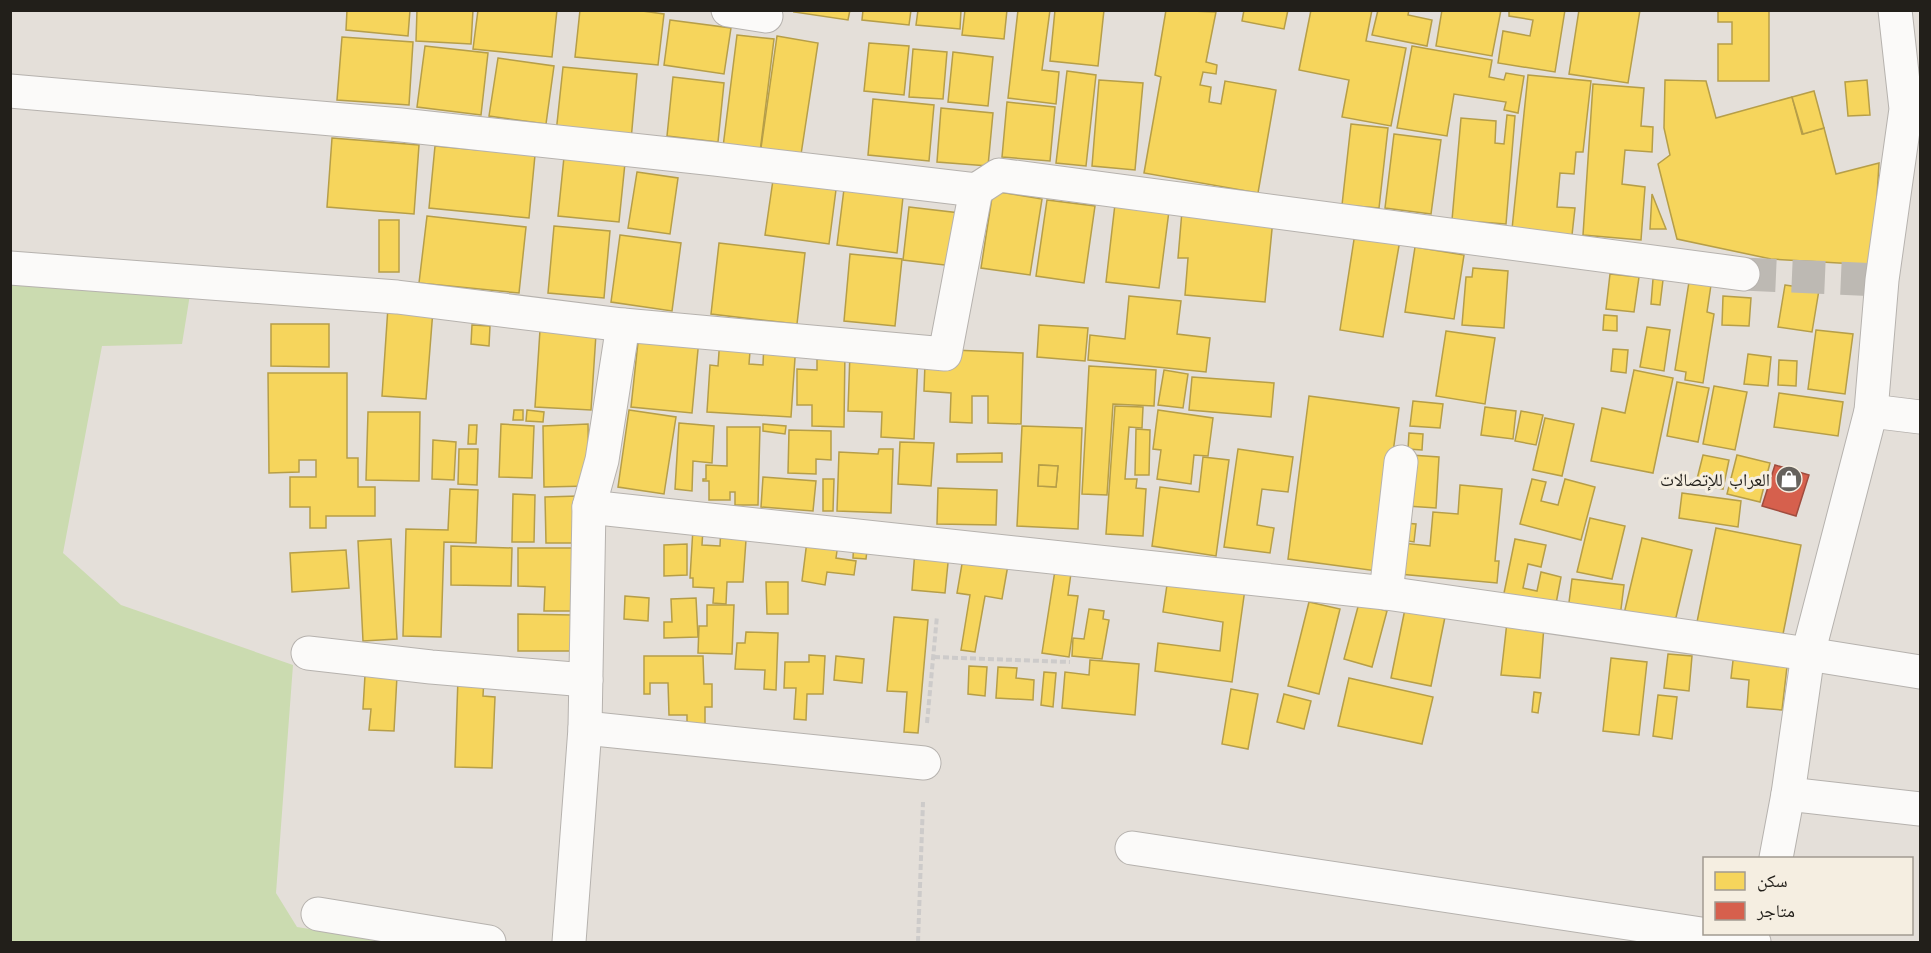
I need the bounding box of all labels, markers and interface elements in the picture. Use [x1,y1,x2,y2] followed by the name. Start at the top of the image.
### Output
[1774,464,1804,494] shop icon: العراب للإتصالات
[1660,469,1770,491] place label: العراب للإتصالات
[1703,857,1913,935] legend
[1757,870,1788,892] text: سكن
[1756,900,1795,921] text: متاجر

